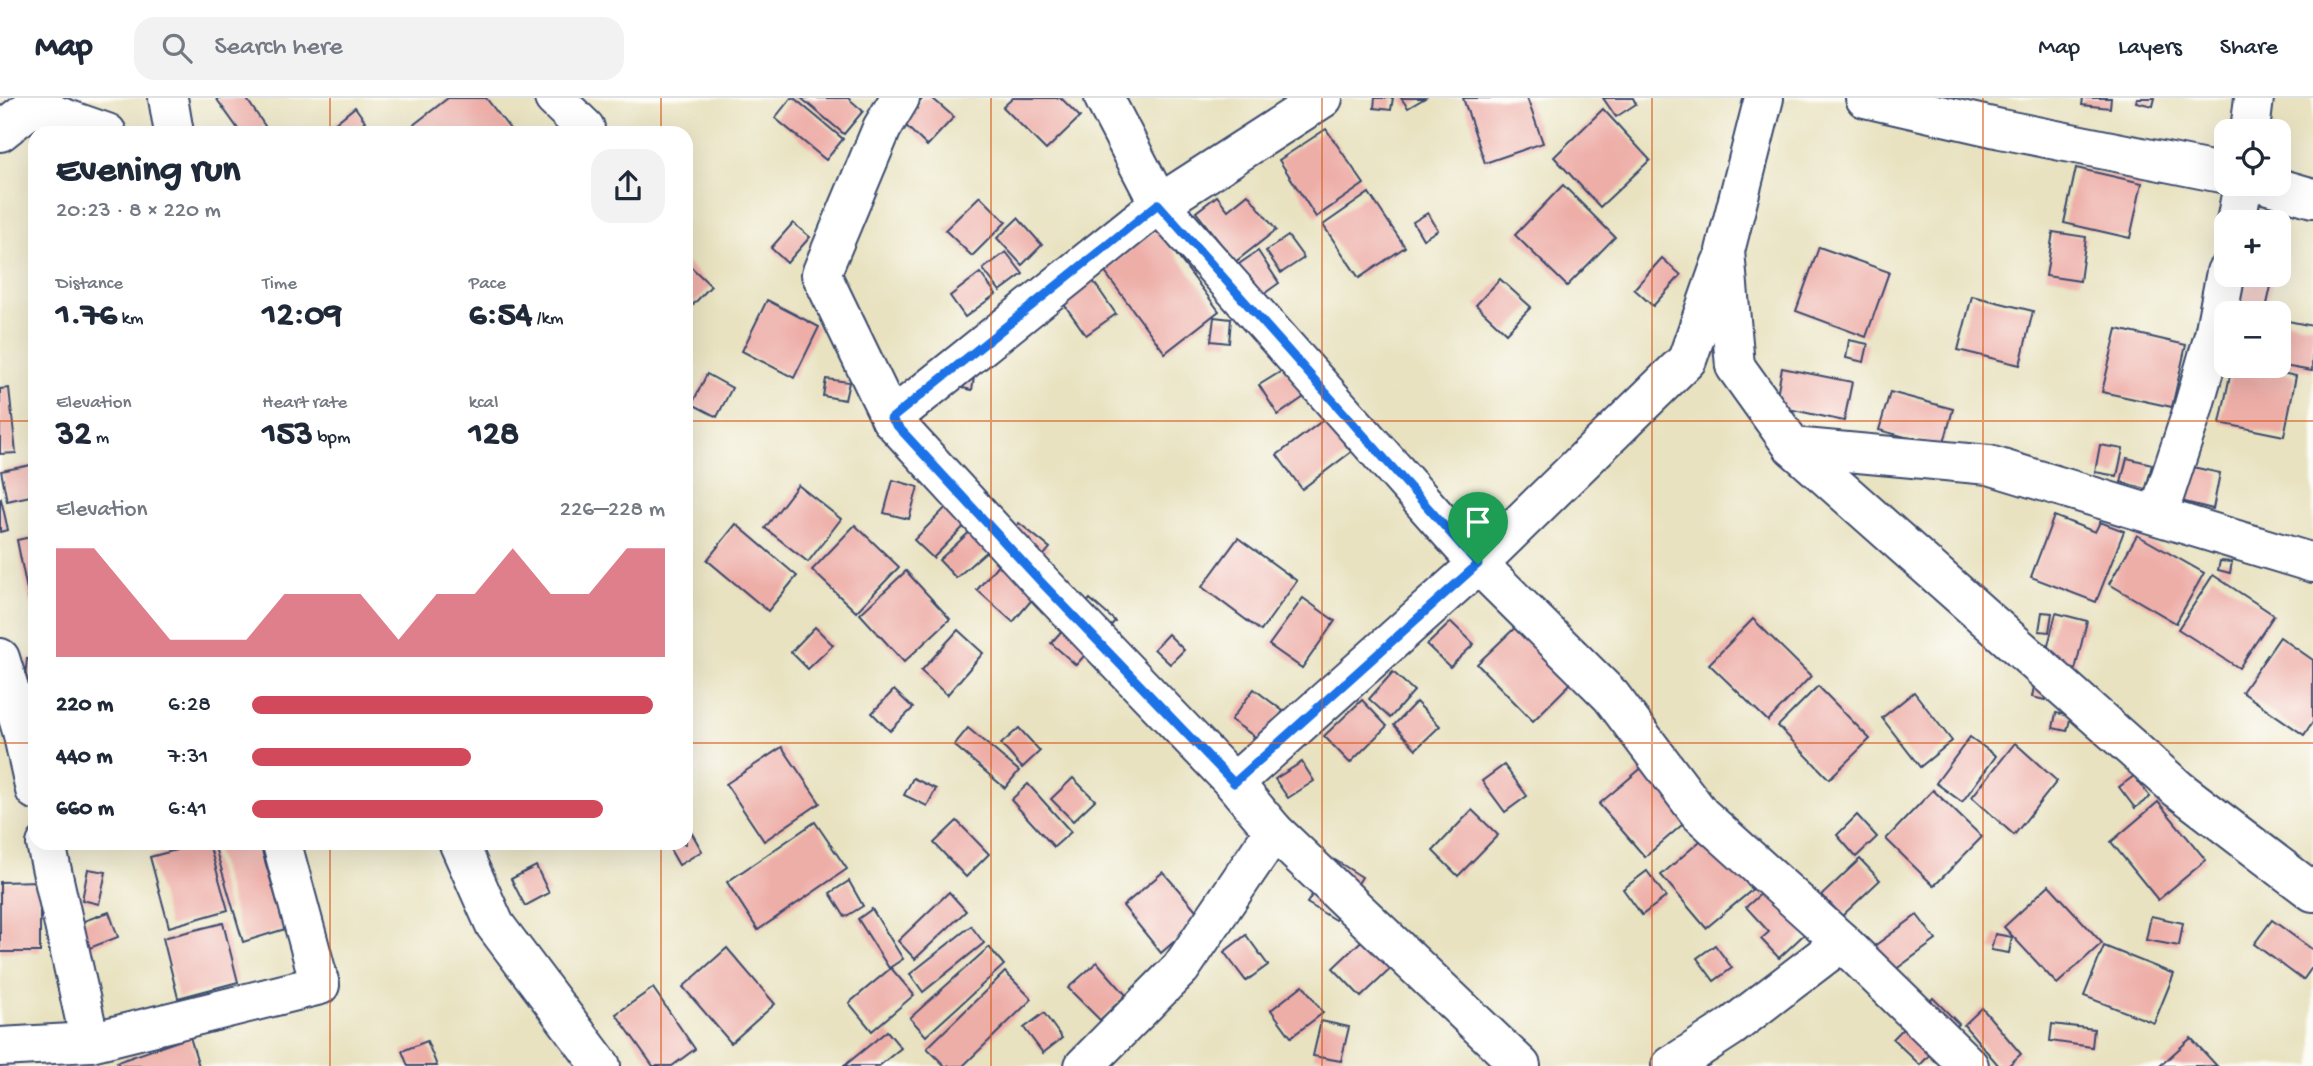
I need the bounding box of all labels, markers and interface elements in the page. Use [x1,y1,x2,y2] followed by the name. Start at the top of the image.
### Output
[134,17,624,80] search box
[35,29,92,67] text: Map
[158,29,196,67] icon: search
[214,33,343,64] text: Search here
[2038,34,2080,63] text: Map
[2118,34,2182,63] text: Layers
[2220,34,2278,63] text: Share
[2214,119,2291,378] map controls
[2214,119,2291,196] button: locate
[591,149,665,223] button: share
[56,150,240,194] text: Evening run
[56,198,221,225] text: 20:23 · 8 × 220 m
[2214,210,2291,287] button: +
[56,273,123,296] text: Distance
[262,273,297,296] text: Time
[469,273,506,296] text: Pace
[56,296,117,337] text: 1.76
[262,296,342,337] text: 12:09
[469,296,532,337] text: 6:54
[2214,301,2291,378] button: −
[117,308,144,331] text: km
[532,308,563,331] text: /km
[56,392,132,415] text: Elevation
[262,392,347,415] text: Heart rate
[469,392,498,415] text: kcal
[56,415,91,456] text: 32
[262,415,313,456] text: 153
[469,415,519,456] text: 128
[91,427,109,450] text: m
[313,427,350,450] text: bpm
[1448,492,1508,564] pin
[56,497,147,524] text: Elevation
[560,497,665,524] text: 226–228 m
[1459,503,1497,541] icon: arrive
[56,692,113,719] text: 220 m
[168,692,211,719] text: 6:28
[56,744,113,771] text: 440 m
[168,744,208,771] text: 7:31
[56,796,114,823] text: 660 m
[168,796,207,823] text: 6:41

